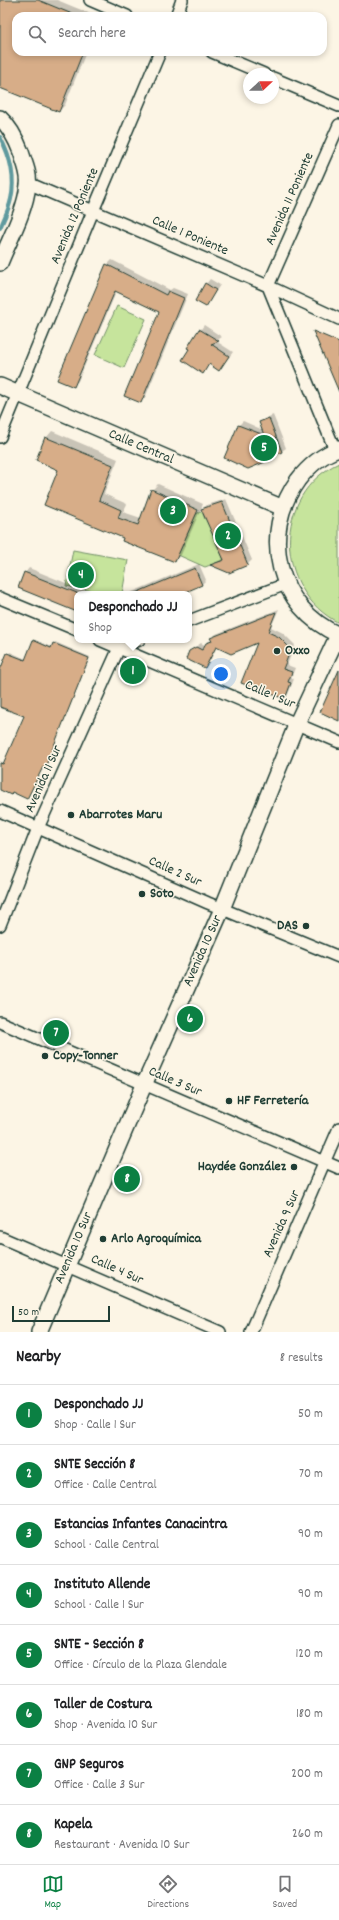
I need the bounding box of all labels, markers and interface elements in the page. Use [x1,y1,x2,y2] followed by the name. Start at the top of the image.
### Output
[12,12,327,56] search box
[26,23,48,45] icon: search
[58,23,126,45] text: Search here
[243,68,279,104] north arrow
[261,149,319,249] street label: Avenida 11 Poniente
[46,165,104,267] street label: Avenida 12 Poniente
[149,211,231,261] street label: Calle 1 Poniente
[105,424,177,470] street label: Calle Central
[251,433,277,463] pin: 5
[160,496,186,526] pin: 3
[215,521,241,551] pin: 2
[68,560,94,590] pin: 4
[74,591,192,643] popup
[88,597,178,619] text: Desponchado JJ
[88,619,112,638] text: Shop
[285,641,310,661] place label: Oxxo
[272,646,282,656] marker: Oxxo
[120,656,146,686] pin: 1
[211,664,231,684] your location
[242,675,299,715] street label: Calle 1 Sur
[20,741,68,816] street label: Avenida 11 Sur
[79,805,162,825] place label: Abarrotes Maru
[66,810,76,820] marker: Abarrotes Maru
[145,851,205,893] street label: Calle 2 Sur
[150,884,174,904] place label: Soto
[137,889,147,899] marker: Soto
[178,911,228,990] street label: Avenida 10 Sur
[277,916,298,936] place label: DAS
[301,921,311,931] marker: DAS
[177,1004,203,1034] pin: 6
[43,1018,69,1048] pin: 7
[53,1046,119,1066] place label: Copy-Tonner
[40,1051,50,1061] marker: Copy-Tonner
[145,1062,206,1103] street label: Calle 3 Sur
[237,1091,310,1111] place label: HF Ferretería
[224,1096,234,1106] marker: HF Ferretería
[198,1157,287,1177] place label: Haydée González
[289,1162,299,1172] marker: Haydée González
[114,1164,140,1194] pin: 8
[258,1186,306,1261] street label: Avenida 9 Sur
[50,1208,98,1287] street label: Avenida 10 Sur
[111,1229,202,1249] place label: Arlo Agroquímica
[98,1234,108,1244] marker: Arlo Agroquímica
[87,1249,147,1291] street label: Calle 4 Sur
[12,1304,110,1323] scale bar
[18,1305,39,1321] text: 50 m
[16,1346,60,1370] text: Nearby
[280,1349,323,1368] text: 8 results
[54,1394,143,1416] text: Desponchado JJ
[28,1405,30,1424] text: 1
[298,1405,323,1424] text: 50 m
[54,1416,136,1435] text: Shop · Calle 1 Sur
[54,1454,135,1476] text: SNTE Sección 8
[26,1465,32,1484] text: 2
[299,1465,323,1484] text: 70 m
[54,1476,157,1495] text: Office · Calle Central
[54,1514,227,1536] text: Estancias Infantes Canacintra
[26,1525,32,1544] text: 3
[298,1525,323,1544] text: 90 m
[54,1536,159,1555] text: School · Calle Central
[54,1574,150,1596] text: Instituto Allende
[26,1585,32,1604] text: 4
[298,1585,323,1604] text: 90 m
[54,1596,144,1615] text: School · Calle 1 Sur
[54,1634,144,1656] text: SNTE - Sección 8
[26,1645,32,1664] text: 5
[295,1645,323,1664] text: 120 m
[54,1656,227,1675] text: Office · Círculo de la Plaza Glendale
[54,1694,152,1716] text: Taller de Costura
[26,1705,32,1724] text: 6
[296,1705,323,1724] text: 180 m
[54,1716,157,1735] text: Shop · Avenida 10 Sur
[54,1754,124,1776] text: GNP Seguros
[27,1765,31,1784] text: 7
[291,1765,323,1784] text: 200 m
[54,1776,144,1795] text: Office · Calle 3 Sur
[54,1814,92,1836] text: Kapela
[26,1825,32,1844] text: 8
[292,1825,323,1844] text: 260 m
[54,1836,190,1855] text: Restaurant · Avenida 10 Sur
[42,1873,64,1913] tab: Map
[147,1873,189,1913] tab: Directions
[273,1873,297,1913] tab: Saved

